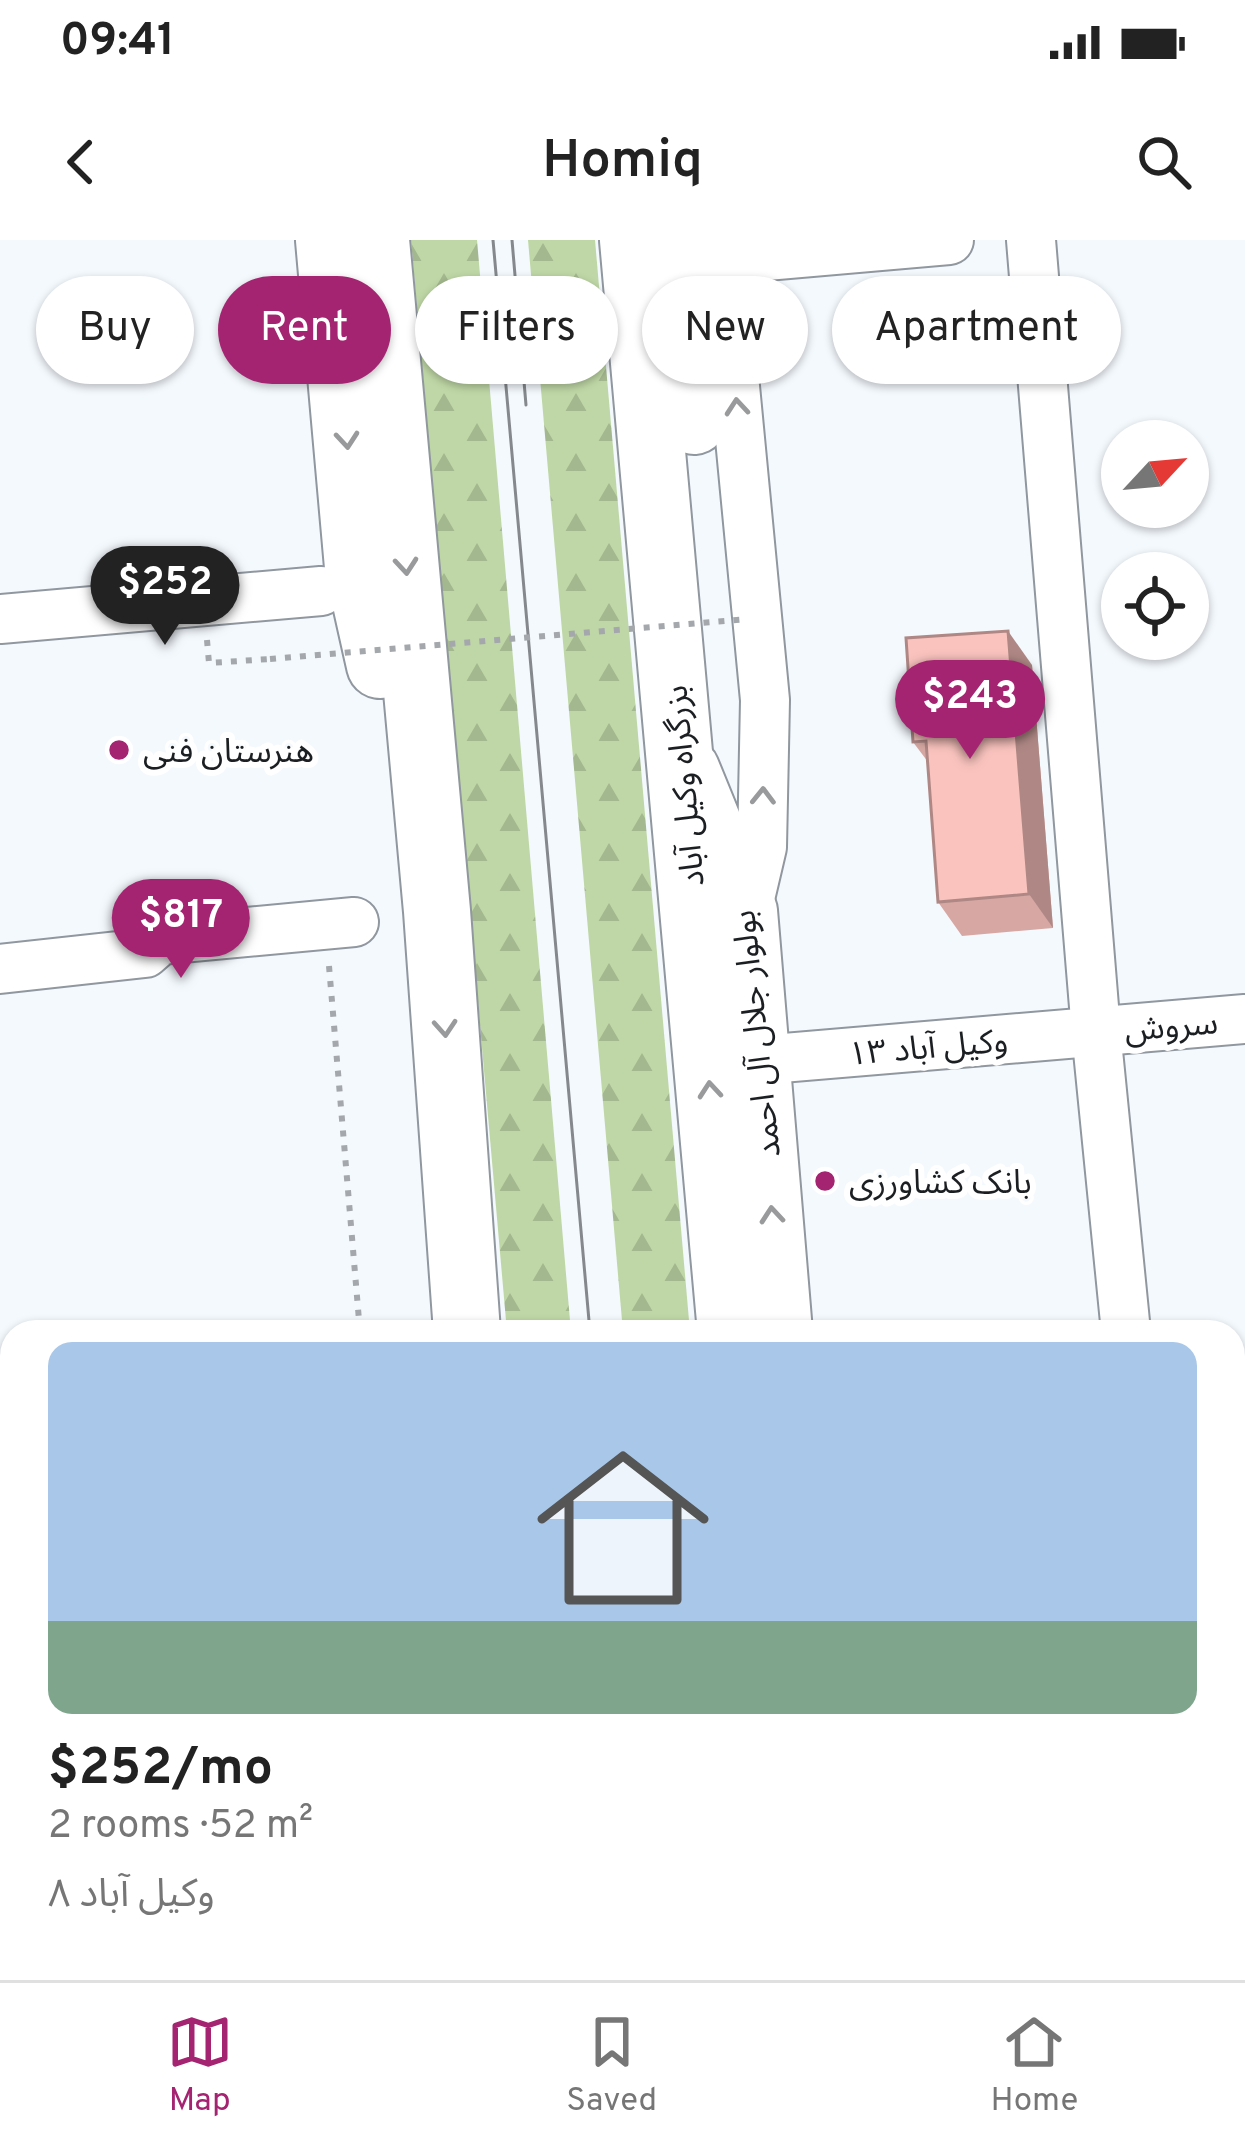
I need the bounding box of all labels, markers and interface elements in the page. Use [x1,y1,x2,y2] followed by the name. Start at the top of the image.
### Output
[60,14,175,71] text: 09:41
[542,128,703,197] text: Homiq
[48,129,114,195] icon: back
[1131,129,1197,195] icon: search
[36,276,194,384] chip: Buy
[218,276,391,384] chip: Rent
[415,276,618,384] chip: Filters
[642,276,808,384] chip: New
[832,276,1121,384] chip: Apartment
[725,397,750,416] one-way arrow
[1101,420,1209,528] north arrow
[1101,420,1209,660] map controls
[334,431,359,450] one-way arrow
[94,546,236,648] pin: $252
[1101,552,1209,660] button: locate
[393,557,418,576] one-way arrow
[117,560,213,609] text: $252
[899,660,1041,762] pin: $243
[922,674,1018,723] text: $243
[657,683,717,888] street label: بزرگراه وکیل آباد
[143,733,314,775] place label: هنرستان فنی
[106,737,132,763] marker: هنرستان فنی
[750,786,776,804] one-way arrow
[110,879,252,981] pin: $817
[139,893,223,942] text: $817
[725,908,793,1159] street label: بولوار جلال آل احمد
[1123,1004,1220,1054] street label: سروش
[431,1019,457,1038] one-way arrow
[847,1022,1010,1078] street label: ۱۳ وکیل آباد
[697,1080,723,1099] one-way arrow
[849,1164,1032,1206] place label: بانک کشاورزی
[812,1168,838,1194] marker: بانک کشاورزی
[760,1205,786,1224] one-way arrow
[515,1420,731,1636] icon: home
[48,1738,273,1803] text: $252/mo
[48,1803,313,1852] text: 2 rooms · 52 m²
[48,1872,215,1921] text: ۸ وکیل آباد
[167,2009,233,2123] tab: Map
[566,2009,657,2123] tab: Saved
[991,2009,1078,2123] tab: Home

